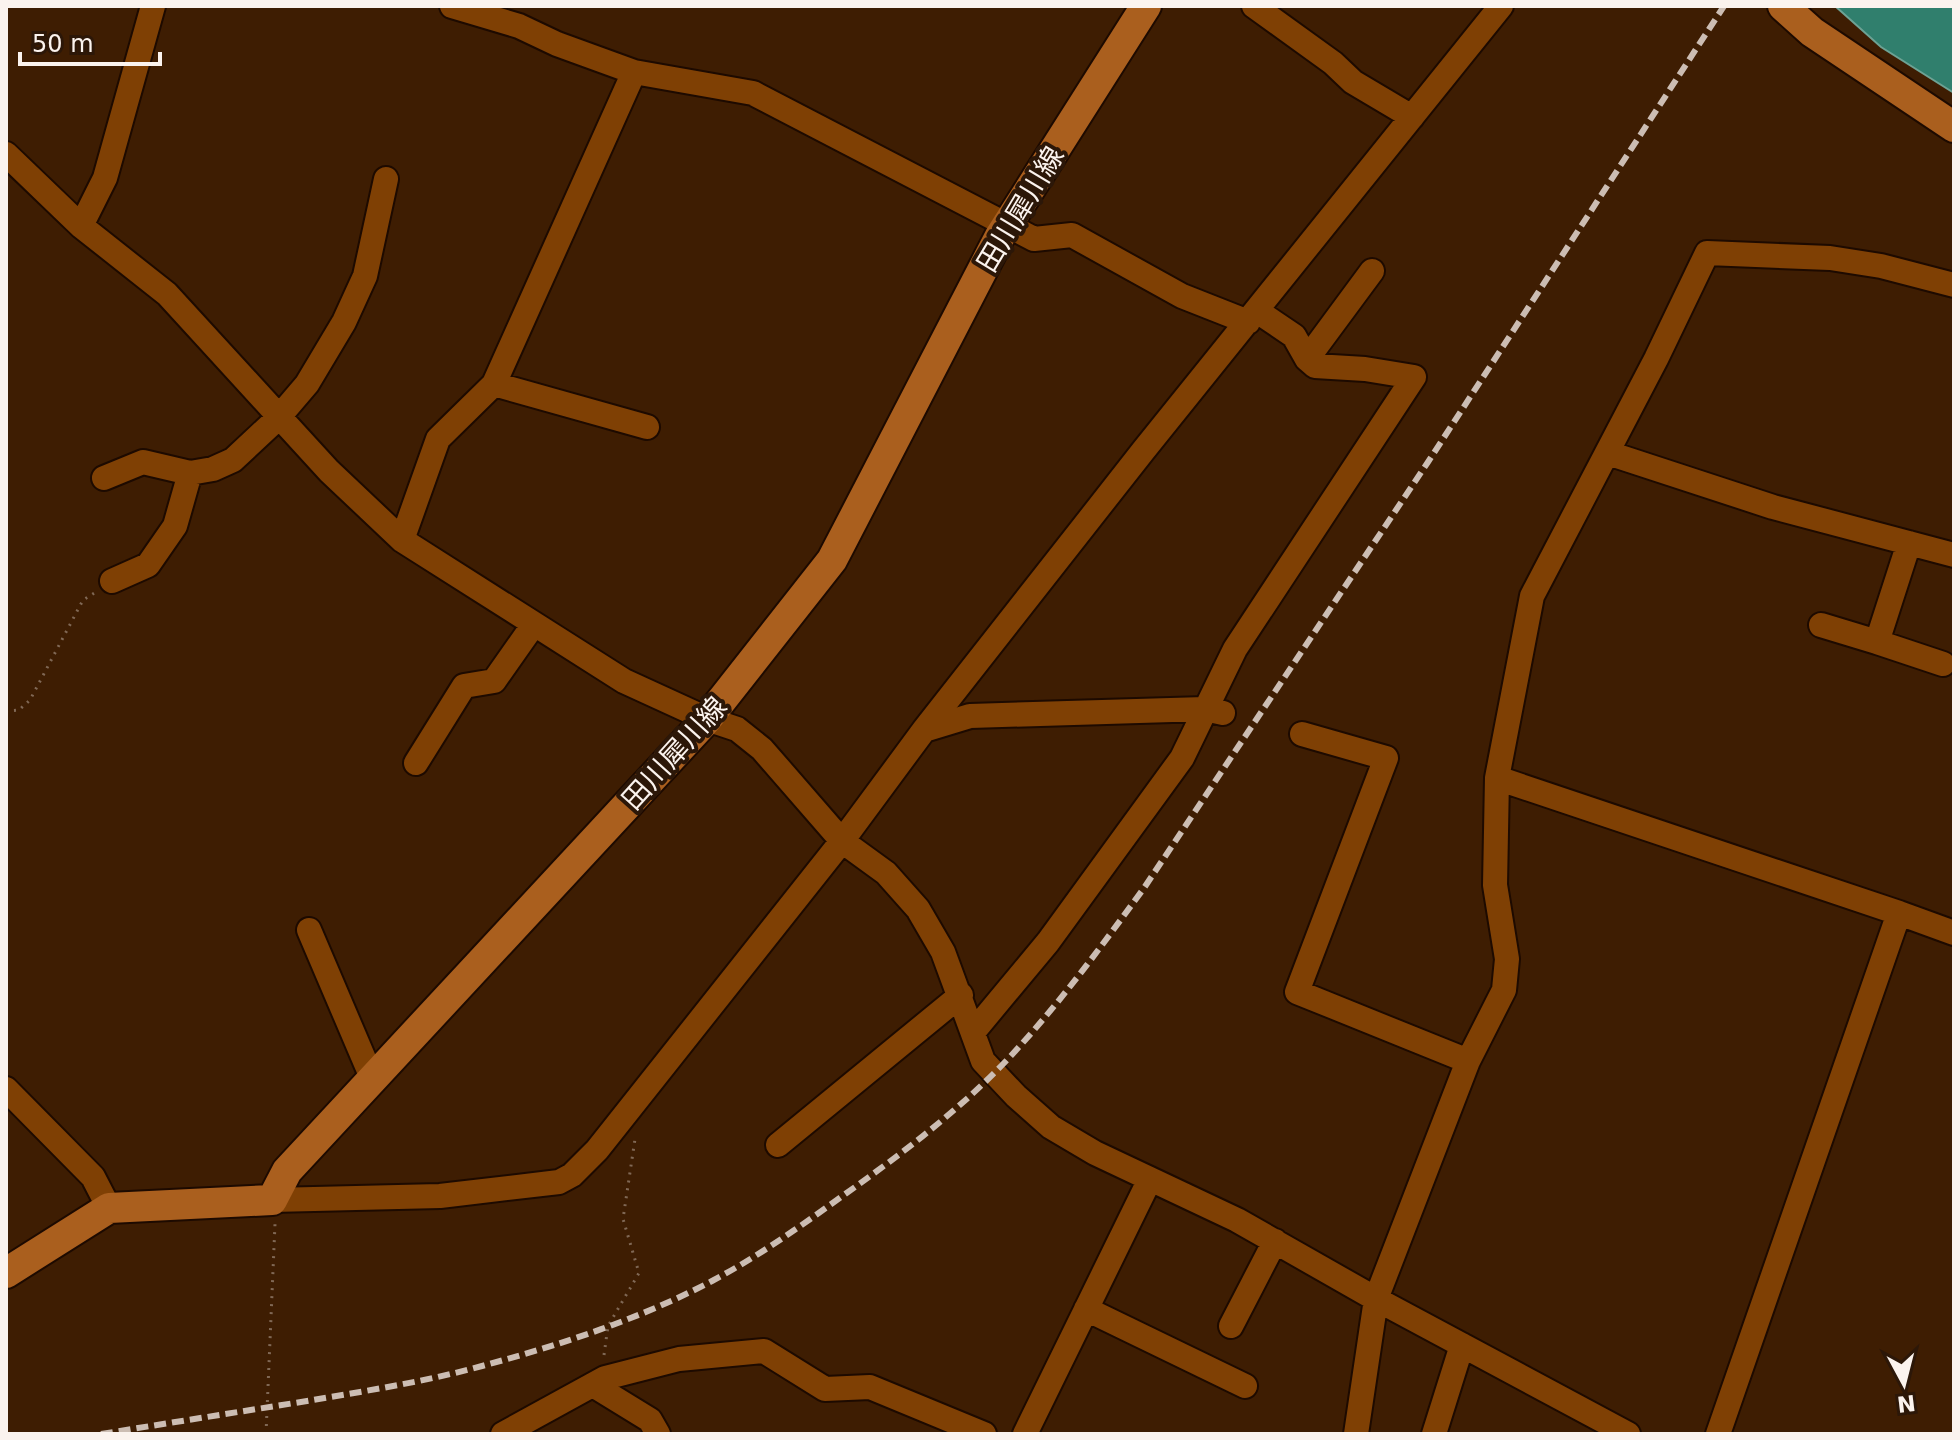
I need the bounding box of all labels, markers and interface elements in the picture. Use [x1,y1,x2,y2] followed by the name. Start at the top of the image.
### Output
[20,16,160,66] scale bar
[32,30,94,58] text: 50 m
[970,141,1071,278] street label: 田川犀川線
[615,690,733,816] street label: 田川犀川線
[1864,1344,1944,1424] north arrow
[1896,1390,1917,1417] text: N

